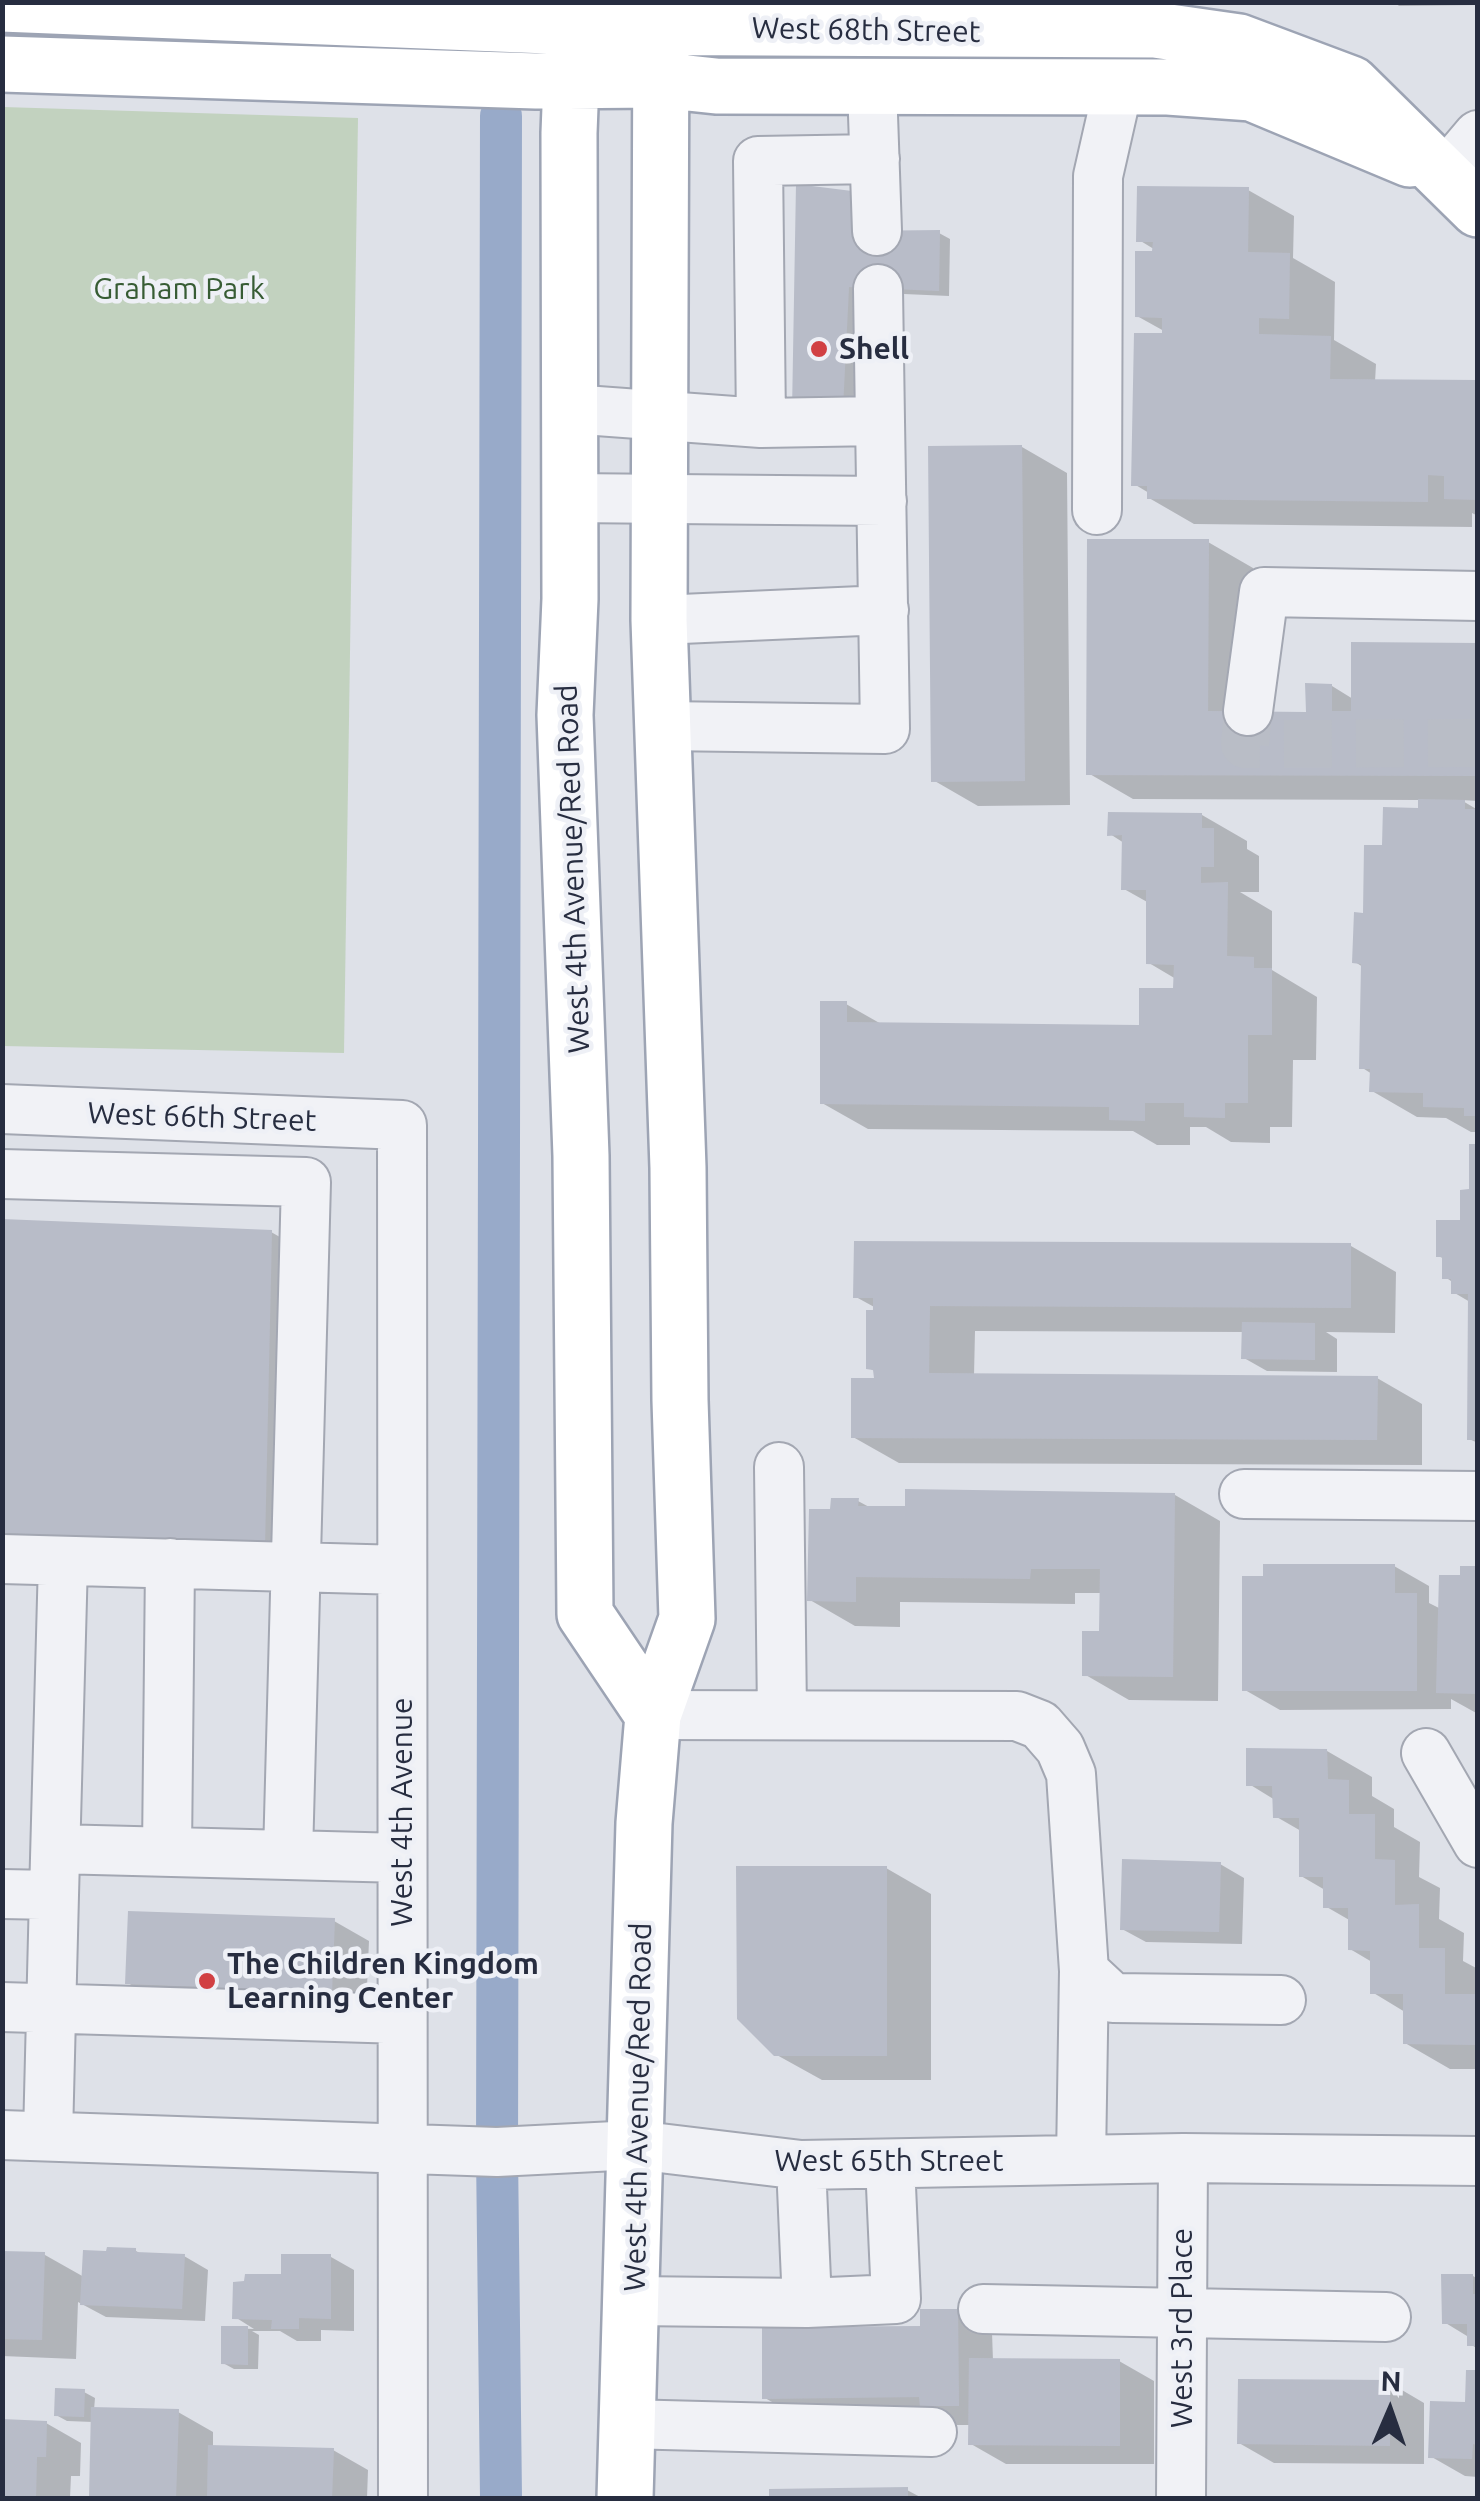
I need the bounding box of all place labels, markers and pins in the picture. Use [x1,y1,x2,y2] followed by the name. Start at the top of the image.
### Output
[839,331,909,367] place label: Shell
[808,338,830,360] marker: Shell
[227,1946,539,2016] place label: The Children Kingdom Learning Center
[196,1970,218,1992] marker: The Children Kingdom Learning Center

